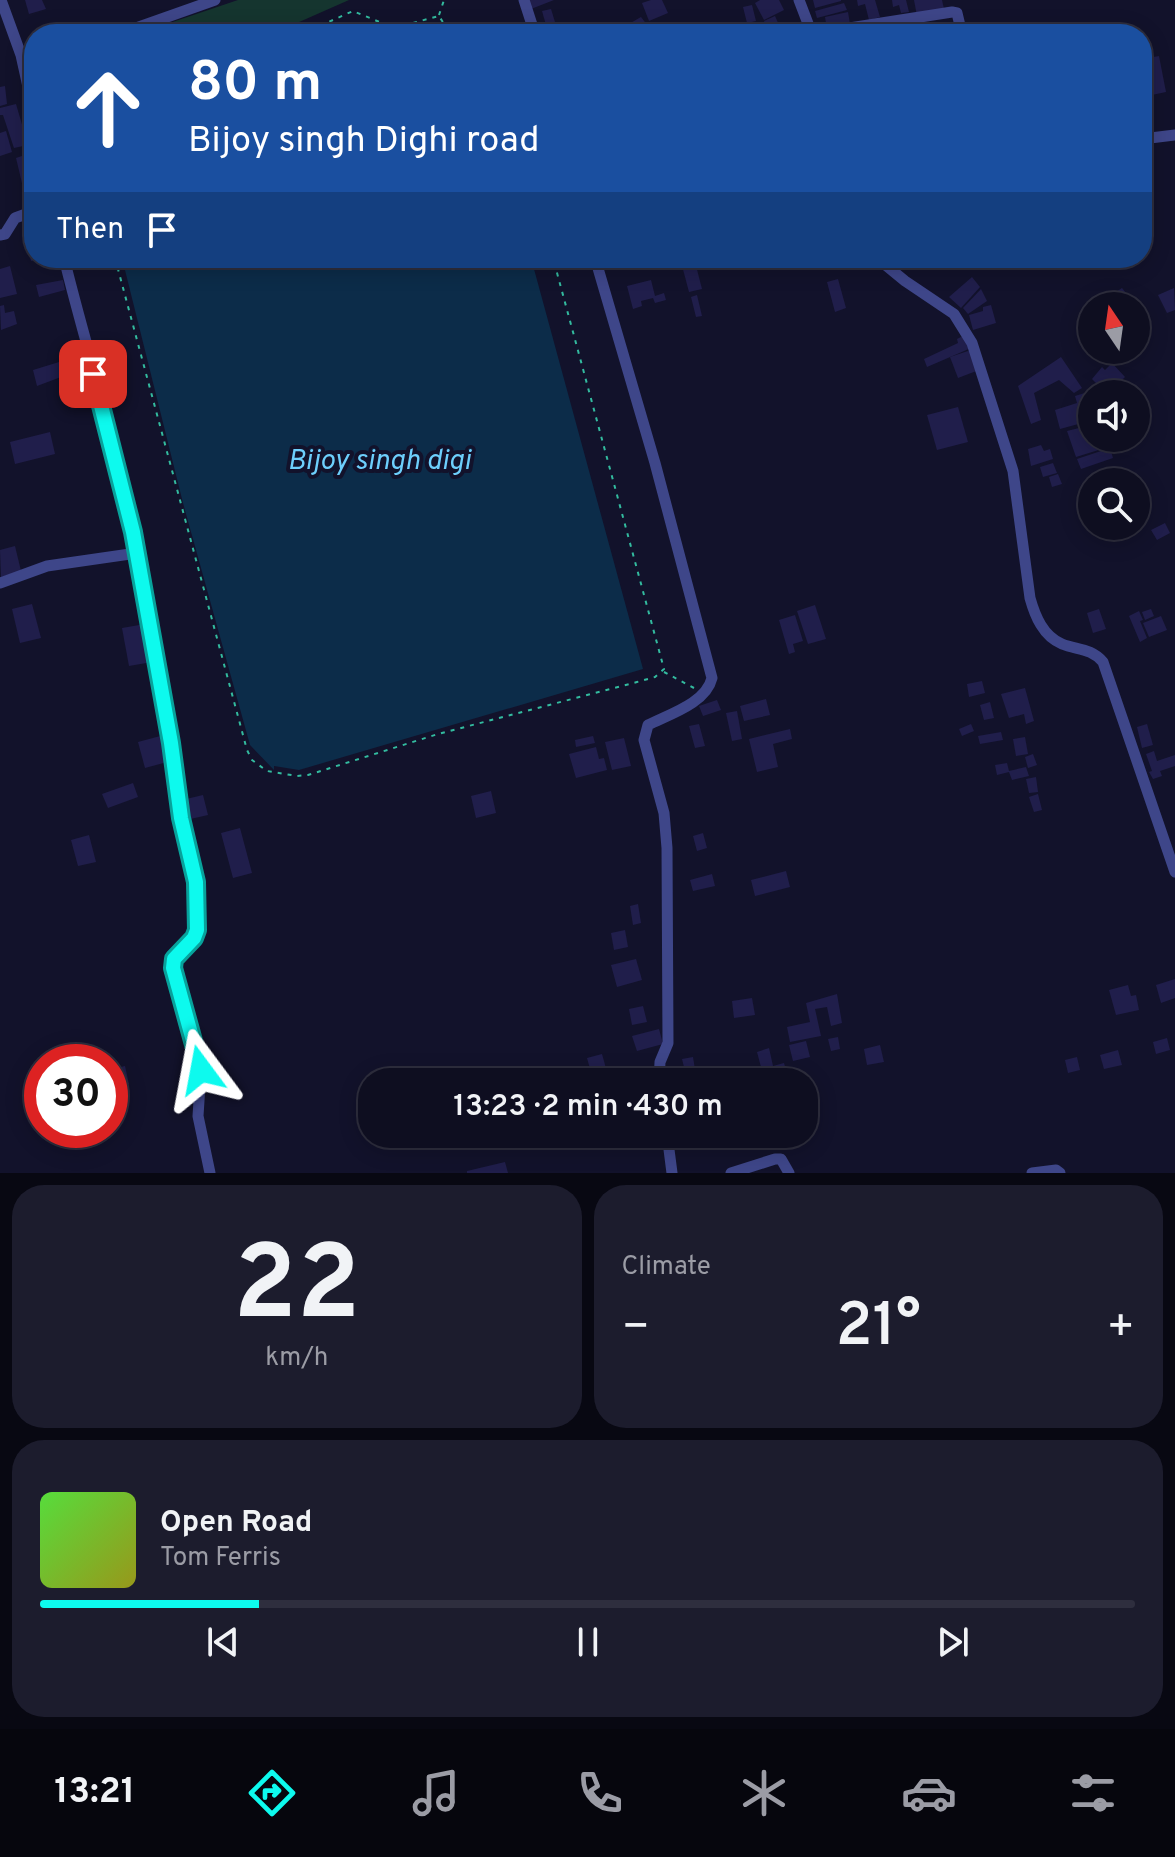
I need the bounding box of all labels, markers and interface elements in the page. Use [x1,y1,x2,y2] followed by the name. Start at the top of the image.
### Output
[188,50,322,120] text: 80 m
[56,56,160,160] icon: ahead
[188,119,539,165] text: Bijoy singh Dighi road
[140,208,184,252] icon: arrive
[56,212,124,249] text: Then
[1078,292,1150,364] north arrow
[1078,292,1150,540] map controls
[59,340,127,408] pin
[71,352,115,396] icon: arrive
[1078,380,1150,452] button: sound
[287,444,473,480] water label: Bijoy singh digi
[1078,468,1150,540] button: search
[159,1028,243,1112] position arrow
[24,1044,128,1148] speed limit sign: 30
[453,1089,723,1126] text: 13:23 · 2 min · 430 m
[233,1224,360,1356] text: 22
[622,1251,711,1284] text: Climate
[836,1291,921,1367] text: 21°
[622,1301,650,1357] text: −
[1107,1301,1135,1357] text: +
[265,1342,328,1375] text: km/h
[160,1505,312,1542] text: Open Road
[160,1542,281,1575] text: Tom Ferris
[201,1620,245,1664] icon: previous
[566,1620,610,1664] icon: pause
[931,1620,975,1664] icon: next
[244,1765,300,1821] icon: directions
[408,1765,464,1821] icon: music
[572,1765,628,1821] icon: phone
[736,1765,792,1821] icon: climate
[901,1765,957,1821] icon: car
[1065,1765,1121,1821] icon: filters
[54,1770,135,1816] text: 13:21

